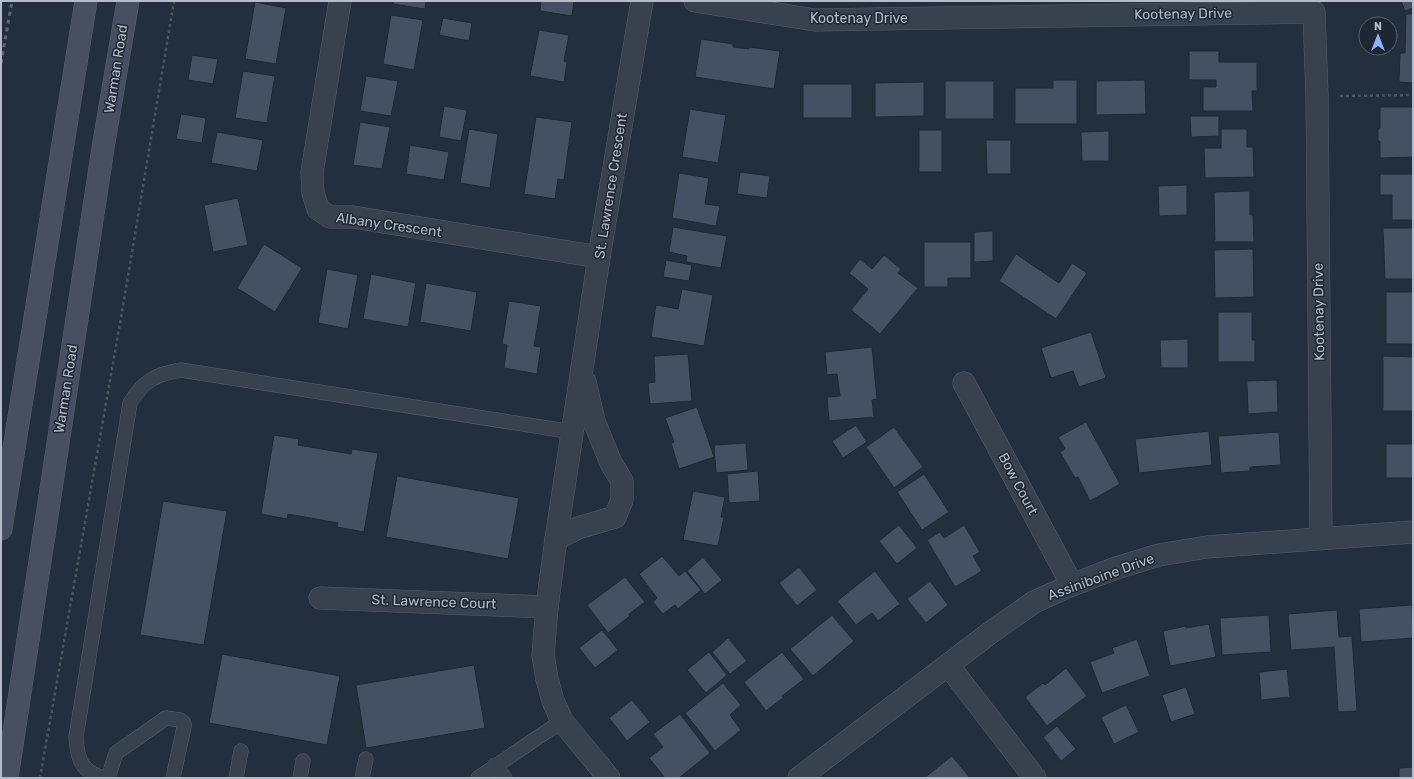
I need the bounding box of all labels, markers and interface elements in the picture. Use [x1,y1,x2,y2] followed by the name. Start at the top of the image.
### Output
[1134,5,1232,23] street label: Kootenay Drive
[810,10,908,27] street label: Kootenay Drive
[1358,16,1398,56] north arrow
[1374,20,1382,33] text: N
[101,24,131,114] street label: Warman Road
[591,111,631,260] street label: St. Lawrence Crescent
[335,209,444,241] street label: Albany Crescent
[1310,263,1328,361] street label: Kootenay Drive
[51,344,81,434] street label: Warman Road
[995,450,1042,519] street label: Bow Court
[1045,550,1157,604] street label: Assiniboine Drive
[371,591,497,613] street label: St. Lawrence Court

